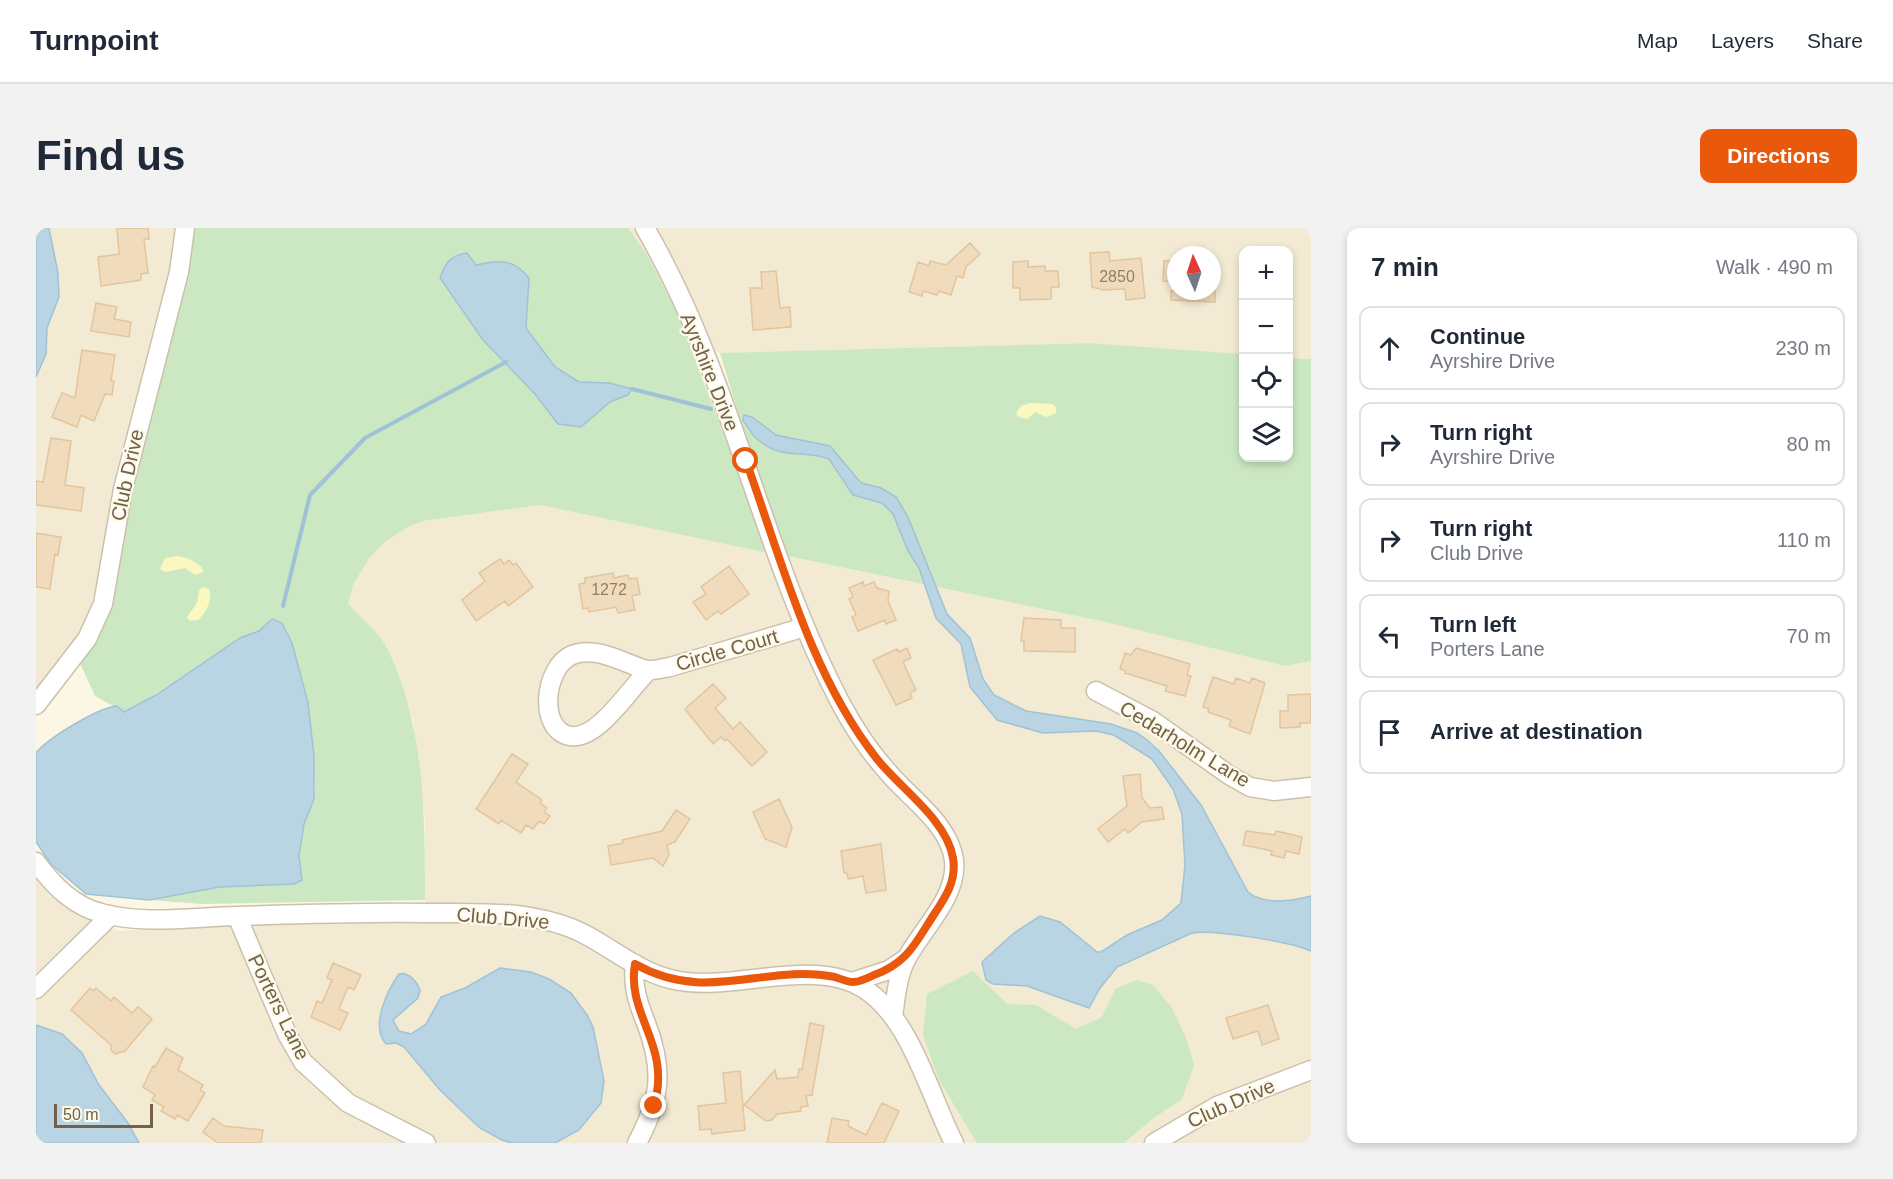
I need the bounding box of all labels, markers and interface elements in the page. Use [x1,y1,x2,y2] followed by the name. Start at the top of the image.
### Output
[30,25,159,56] text: Turnpoint
[1637,29,1678,52] text: Map
[1711,29,1774,52] text: Layers
[1807,29,1863,52] text: Share
[1700,129,1857,183] button: Directions
[36,132,185,179] text: Find us
[1167,246,1221,300] north arrow
[1239,246,1293,462] map controls
[1239,246,1293,300] button: +
[1371,252,1439,282] text: 7 min
[1716,256,1833,278] text: Walk · 490 m
[1099,268,1135,285] house number: 2850
[1239,300,1293,354] button: −
[676,310,744,434] street label: Ayrshire Drive
[1430,324,1525,349] text: Continue
[1373,332,1406,365] icon: ahead
[1775,337,1831,359] text: 230 m
[1430,350,1555,372] text: Ayrshire Drive
[1239,354,1293,408] button: locate
[1239,408,1293,462] button: layers
[1430,420,1532,445] text: Turn right
[107,427,147,523] street label: Club Drive
[1373,428,1406,461] icon: right
[1787,433,1831,455] text: 80 m
[1430,446,1555,468] text: Ayrshire Drive
[732,447,758,473] route start
[1430,516,1532,541] text: Turn right
[1373,524,1406,557] icon: right
[1777,529,1831,551] text: 110 m
[1430,542,1523,564] text: Club Drive
[591,581,627,598] house number: 1272
[1430,612,1516,637] text: Turn left
[1373,620,1406,653] icon: left
[673,625,781,675] street label: Circle Court
[1787,625,1831,647] text: 70 m
[1430,638,1545,660] text: Porters Lane
[1116,696,1254,792] street label: Cedarholm Lane
[1373,716,1406,749] icon: arrive
[1430,719,1643,744] text: Arrive at destination
[456,903,550,933] street label: Club Drive
[244,951,314,1063] street label: Porters Lane
[1184,1074,1278,1132] street label: Club Drive
[640,1092,666,1118] route end
[54,1101,153,1128] scale bar
[63,1106,99,1123] text: 50 m

